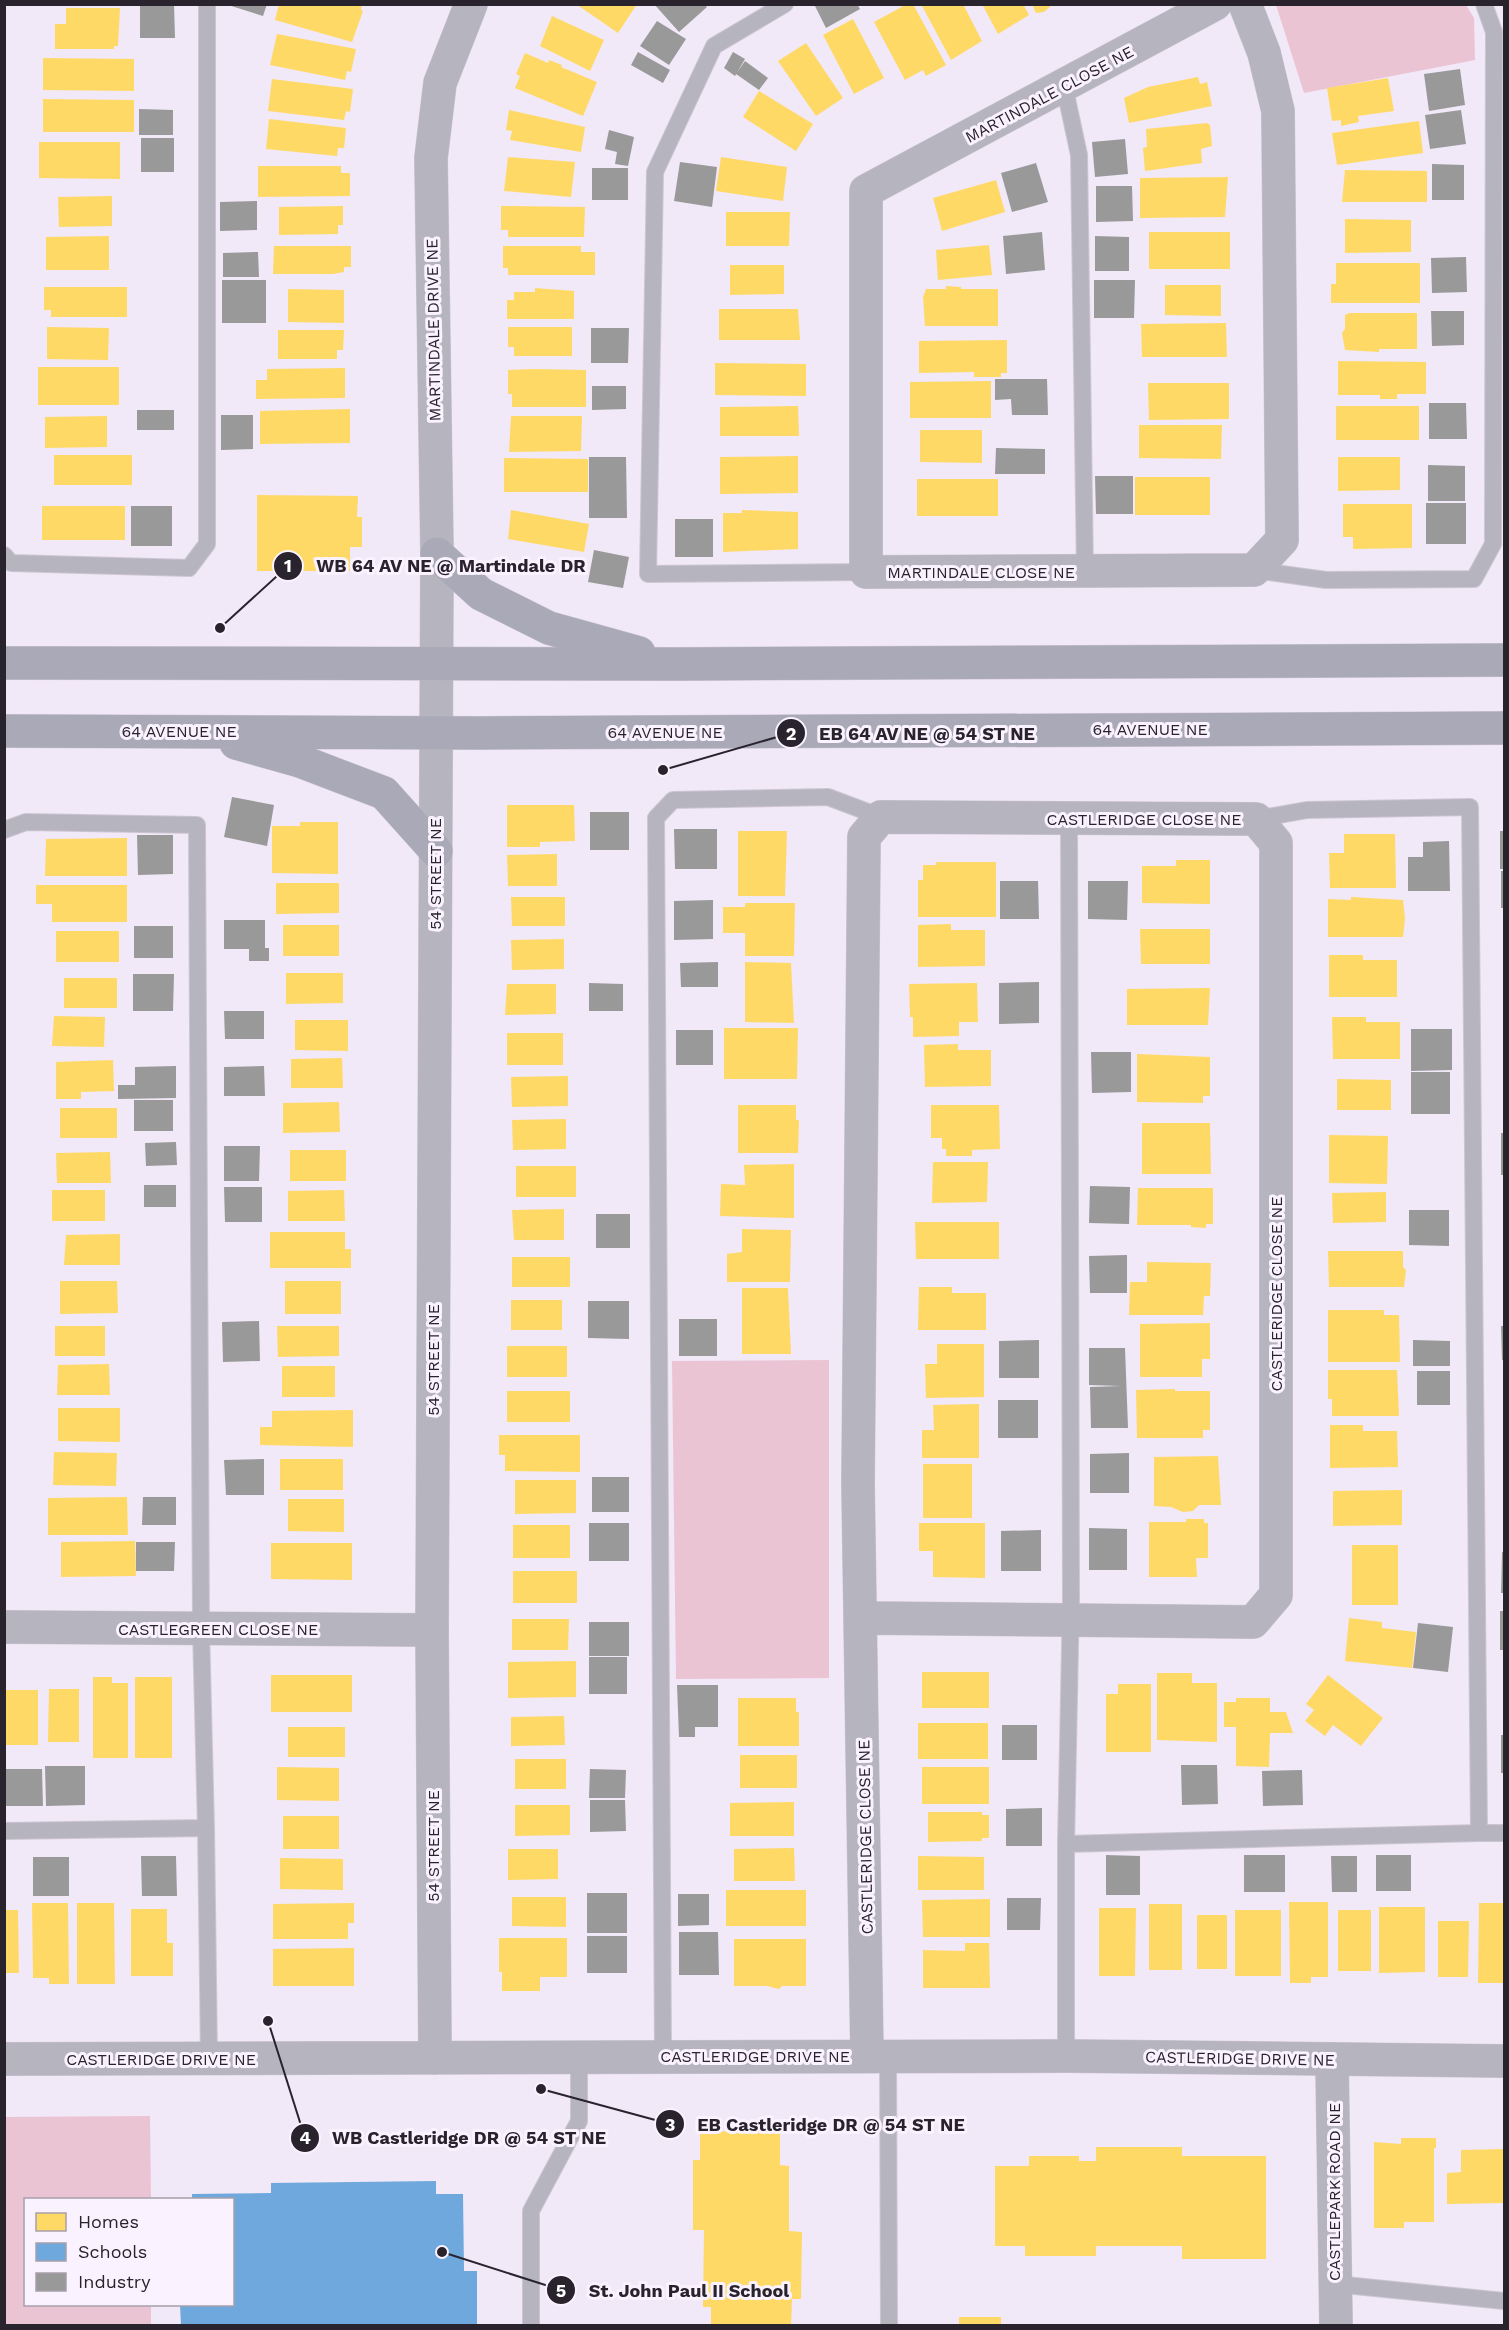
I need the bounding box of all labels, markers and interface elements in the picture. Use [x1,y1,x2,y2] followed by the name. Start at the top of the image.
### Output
[962,42,1137,147] street label: MARTINDALE CLOSE NE
[422,239,445,421] street label: MARTINDALE DRIVE NE
[273,548,598,584] callout: WB 64 AV NE @ Martindale DR
[284,555,292,576] text: 1
[316,555,586,576] text: WB 64 AV NE @ Martindale DR
[887,563,1075,582] street label: MARTINDALE CLOSE NE
[776,715,1047,751] callout: EB 64 AV NE @ 54 ST NE
[1092,720,1208,739] street label: 64 AVENUE NE
[121,722,237,741] street label: 64 AVENUE NE
[607,723,723,742] street label: 64 AVENUE NE
[786,723,796,744] text: 2
[819,723,1035,744] text: EB 64 AV NE @ 54 ST NE
[1047,810,1241,829] street label: CASTLERIDGE CLOSE NE
[426,818,445,930] street label: 54 STREET NE
[1267,1197,1286,1391] street label: CASTLERIDGE CLOSE NE
[424,1304,443,1416] street label: 54 STREET NE
[118,1620,318,1639] street label: CASTLEGREEN CLOSE NE
[854,1739,877,1935] street label: CASTLERIDGE CLOSE NE
[424,1790,443,1902] street label: 54 STREET NE
[660,2047,850,2066] street label: CASTLERIDGE DRIVE NE
[1145,2047,1335,2070] street label: CASTLERIDGE DRIVE NE
[66,2050,256,2069] street label: CASTLERIDGE DRIVE NE
[1325,2103,1344,2281] street label: CASTLEPARK ROAD NE
[655,2106,977,2142] callout: EB Castleridge DR @ 54 ST NE
[665,2114,675,2135] text: 3
[697,2114,965,2135] text: EB Castleridge DR @ 54 ST NE
[290,2120,618,2156] callout: WB Castleridge DR @ 54 ST NE
[299,2127,311,2148] text: 4
[332,2127,606,2148] text: WB Castleridge DR @ 54 ST NE
[24,2198,234,2306] legend
[78,2211,139,2232] text: Homes
[78,2241,147,2262] text: Schools
[78,2271,151,2292] text: Industry
[546,2272,801,2308] callout: St. John Paul II School
[556,2280,566,2301] text: 5
[589,2280,789,2301] text: St. John Paul II School

